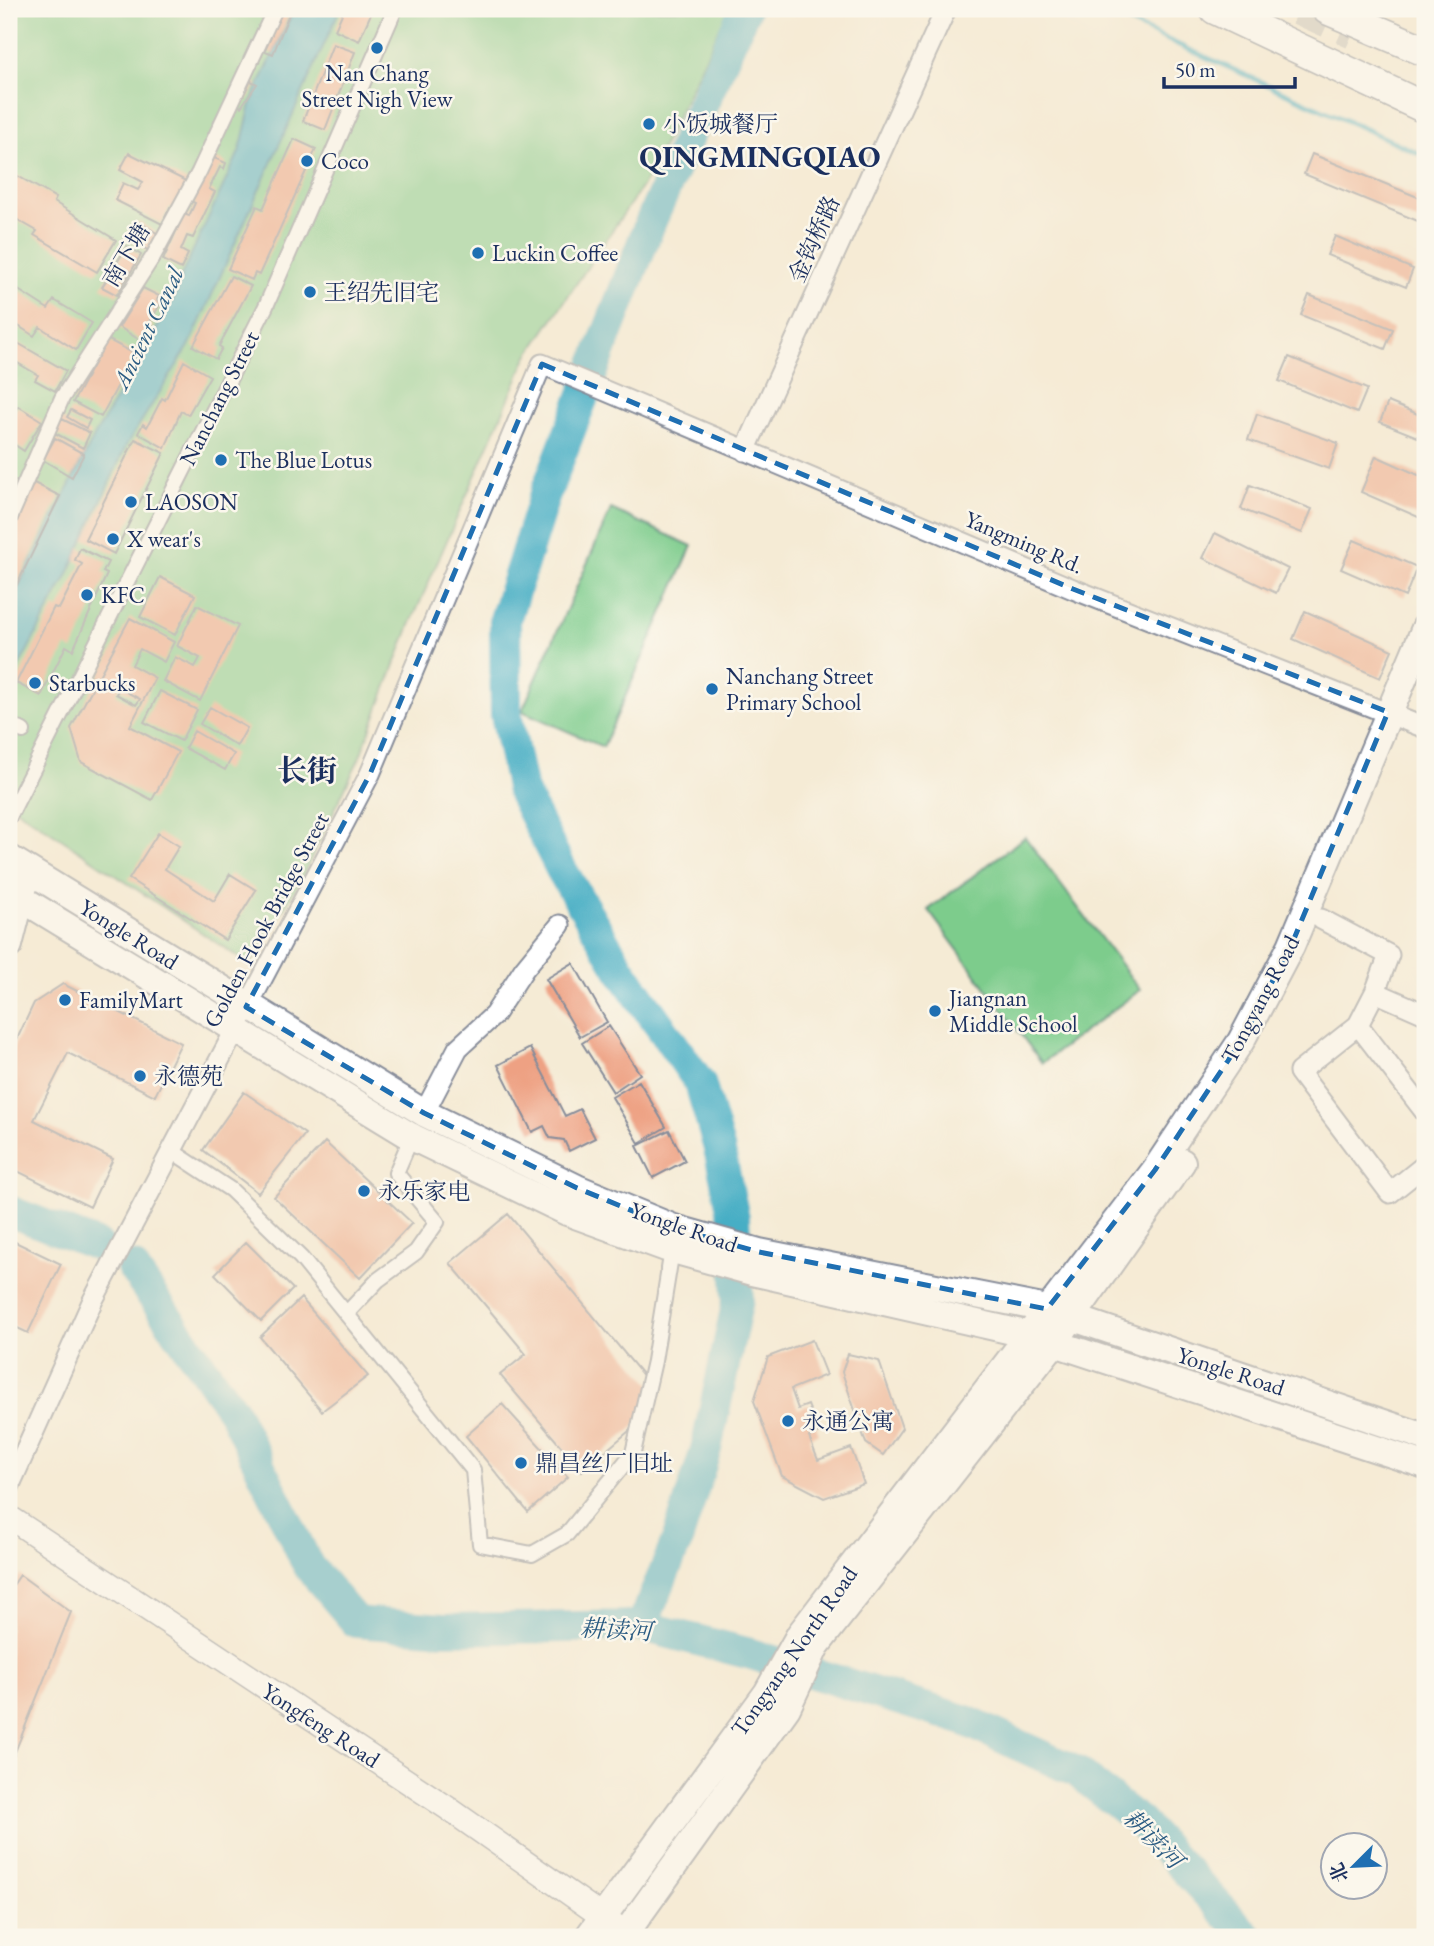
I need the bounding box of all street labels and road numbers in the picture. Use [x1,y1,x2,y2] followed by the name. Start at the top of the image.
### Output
[782,191,846,287] street label: 金钩桥路
[95,218,157,292] street label: 南下塘
[172,325,266,470] street label: Nanchang Street
[960,504,1088,580] street label: Yangming Rd.
[196,806,336,1033] street label: Golden Hook Bridge Street
[74,892,185,977] street label: Yongle Road
[1214,930,1306,1068] street label: Tongyang Road
[626,1195,742,1259] street label: Yongle Road
[1173,1339,1289,1403] street label: Yongle Road
[724,1560,864,1742] street label: Tongyang North Road
[256,1676,386,1775] street label: Yongfeng Road

